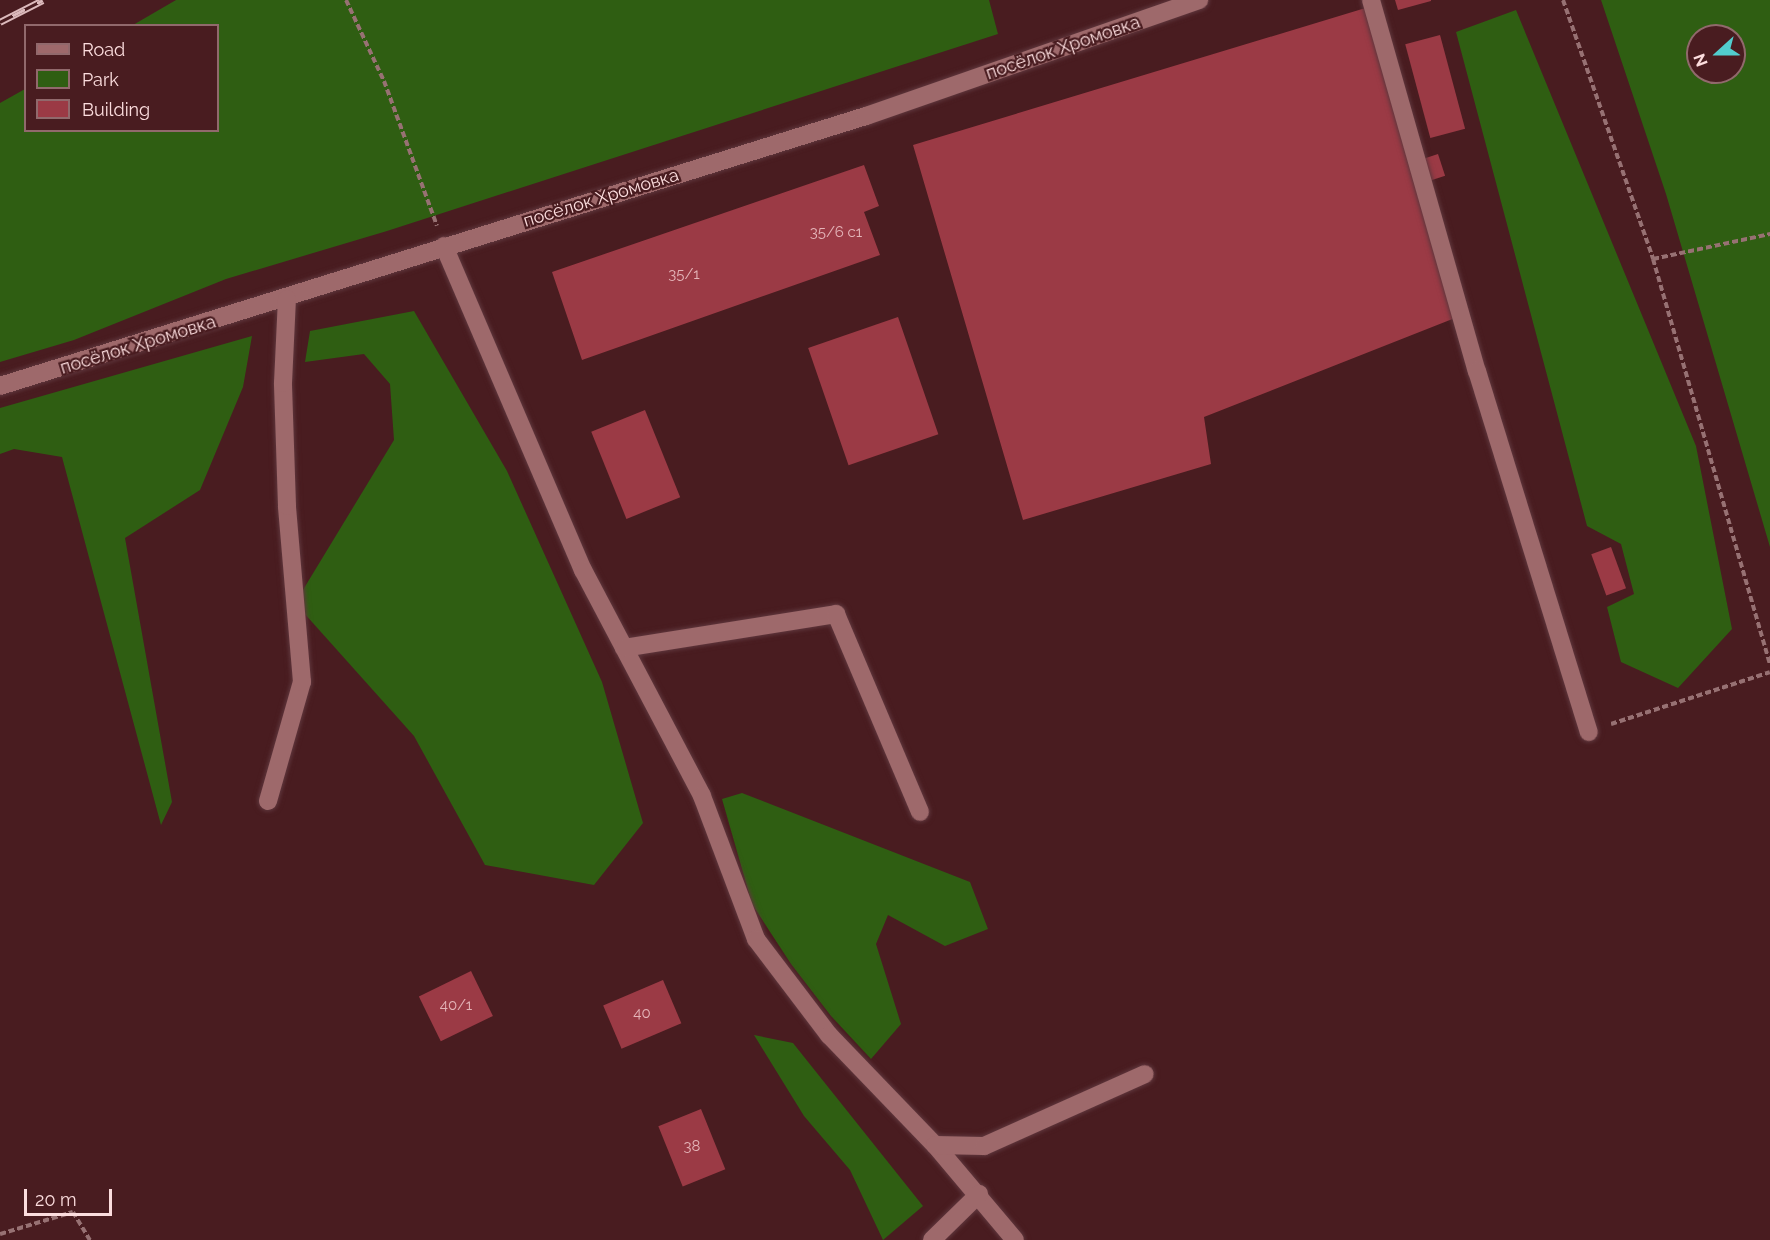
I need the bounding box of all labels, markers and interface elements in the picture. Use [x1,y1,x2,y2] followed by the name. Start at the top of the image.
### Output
[983,12,1143,84] street label: посёлок Хромовка
[24,24,219,132] legend
[1686,24,1746,84] north arrow
[82,39,125,60] text: Road
[1690,51,1712,69] text: N
[82,69,119,90] text: Park
[82,99,150,120] text: Building
[521,164,681,232] street label: посёлок Хромовка
[810,224,862,242] house number: 35/6 c1
[668,266,700,284] house number: 35/1
[58,311,218,379] street label: посёлок Хромовка
[440,997,472,1015] house number: 40/1
[633,1005,651,1023] house number: 40
[684,1138,700,1156] house number: 38
[27,1177,116,1215] scale bar
[35,1189,77,1210] text: 20 m

